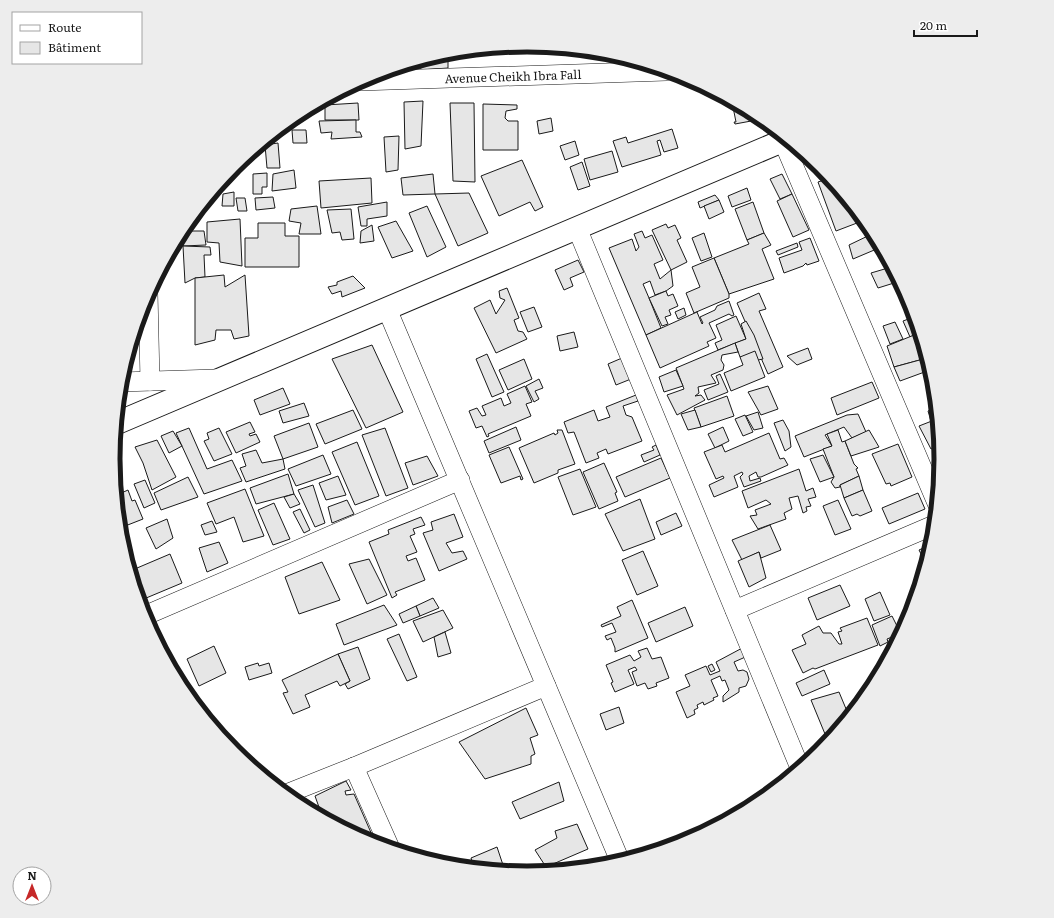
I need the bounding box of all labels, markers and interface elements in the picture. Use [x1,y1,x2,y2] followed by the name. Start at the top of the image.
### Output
[12,12,142,64] legend
[914,12,977,38] scale bar
[920,16,947,34] text: 20 m
[48,18,82,36] text: Route
[48,38,101,56] text: Bâtiment
[444,65,582,87] street label: Avenue Cheikh Ibra Fall
[12,866,52,906] north arrow
[27,867,37,883] text: N

